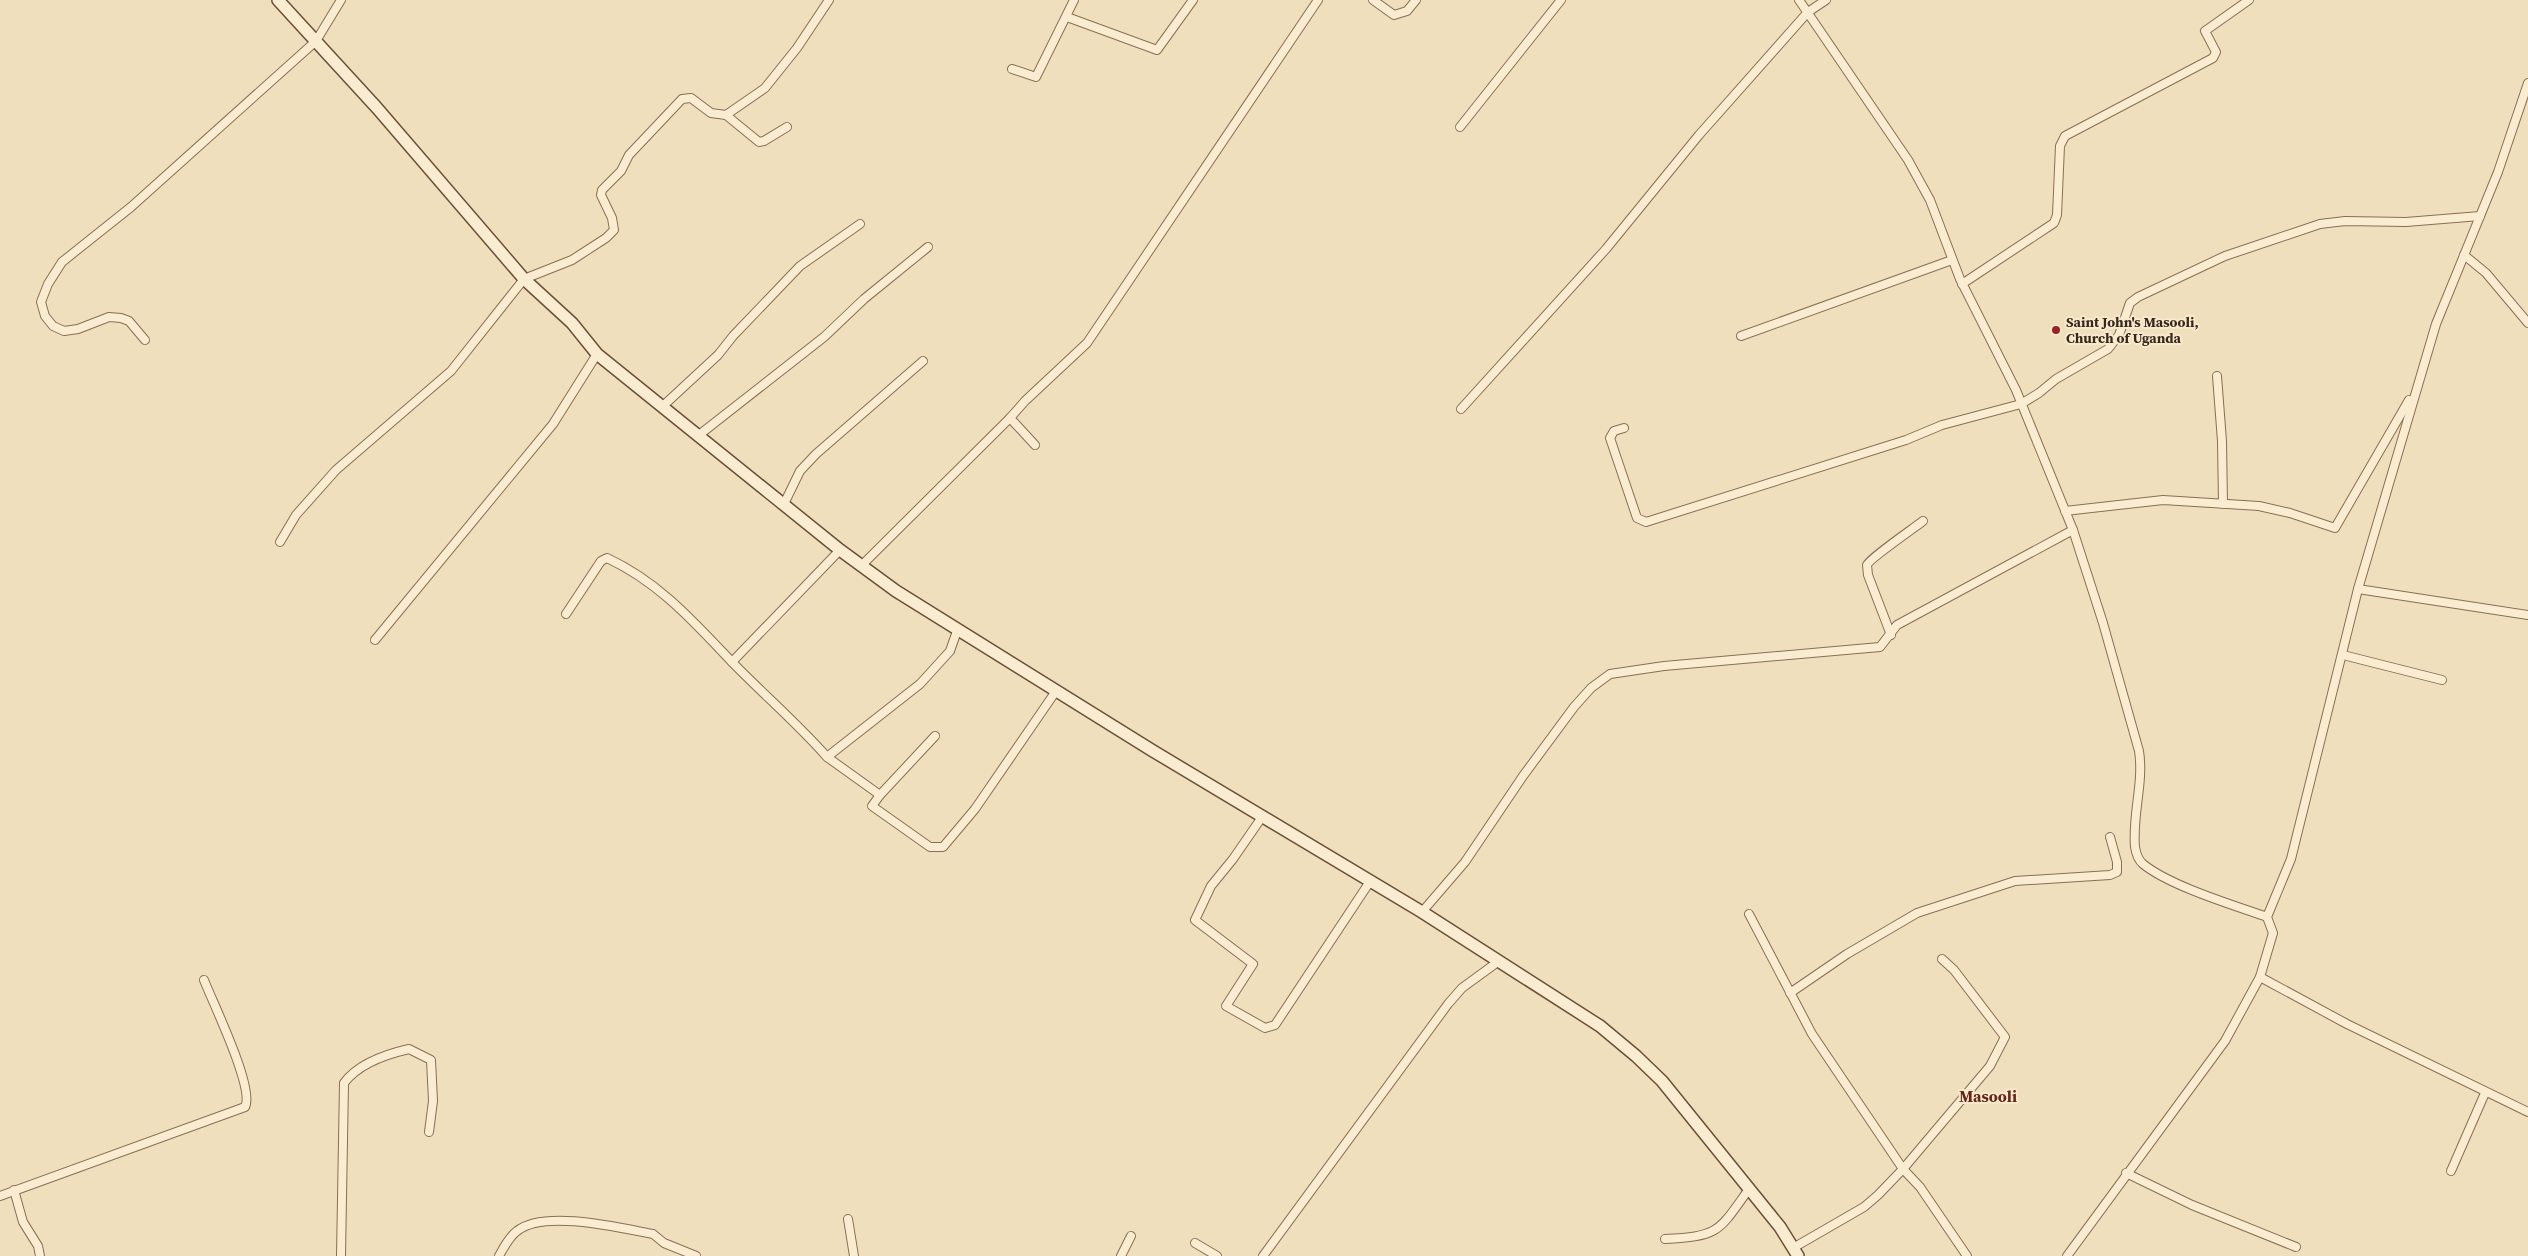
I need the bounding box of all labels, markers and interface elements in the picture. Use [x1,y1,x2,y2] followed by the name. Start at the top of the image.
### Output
[2066,312,2199,348] place label: Saint John's Masooli, Church of Uganda
[2050,324,2062,336] marker: Saint John's Masooli, Church of Uganda
[1959,1085,2017,1107] district label: Masooli

